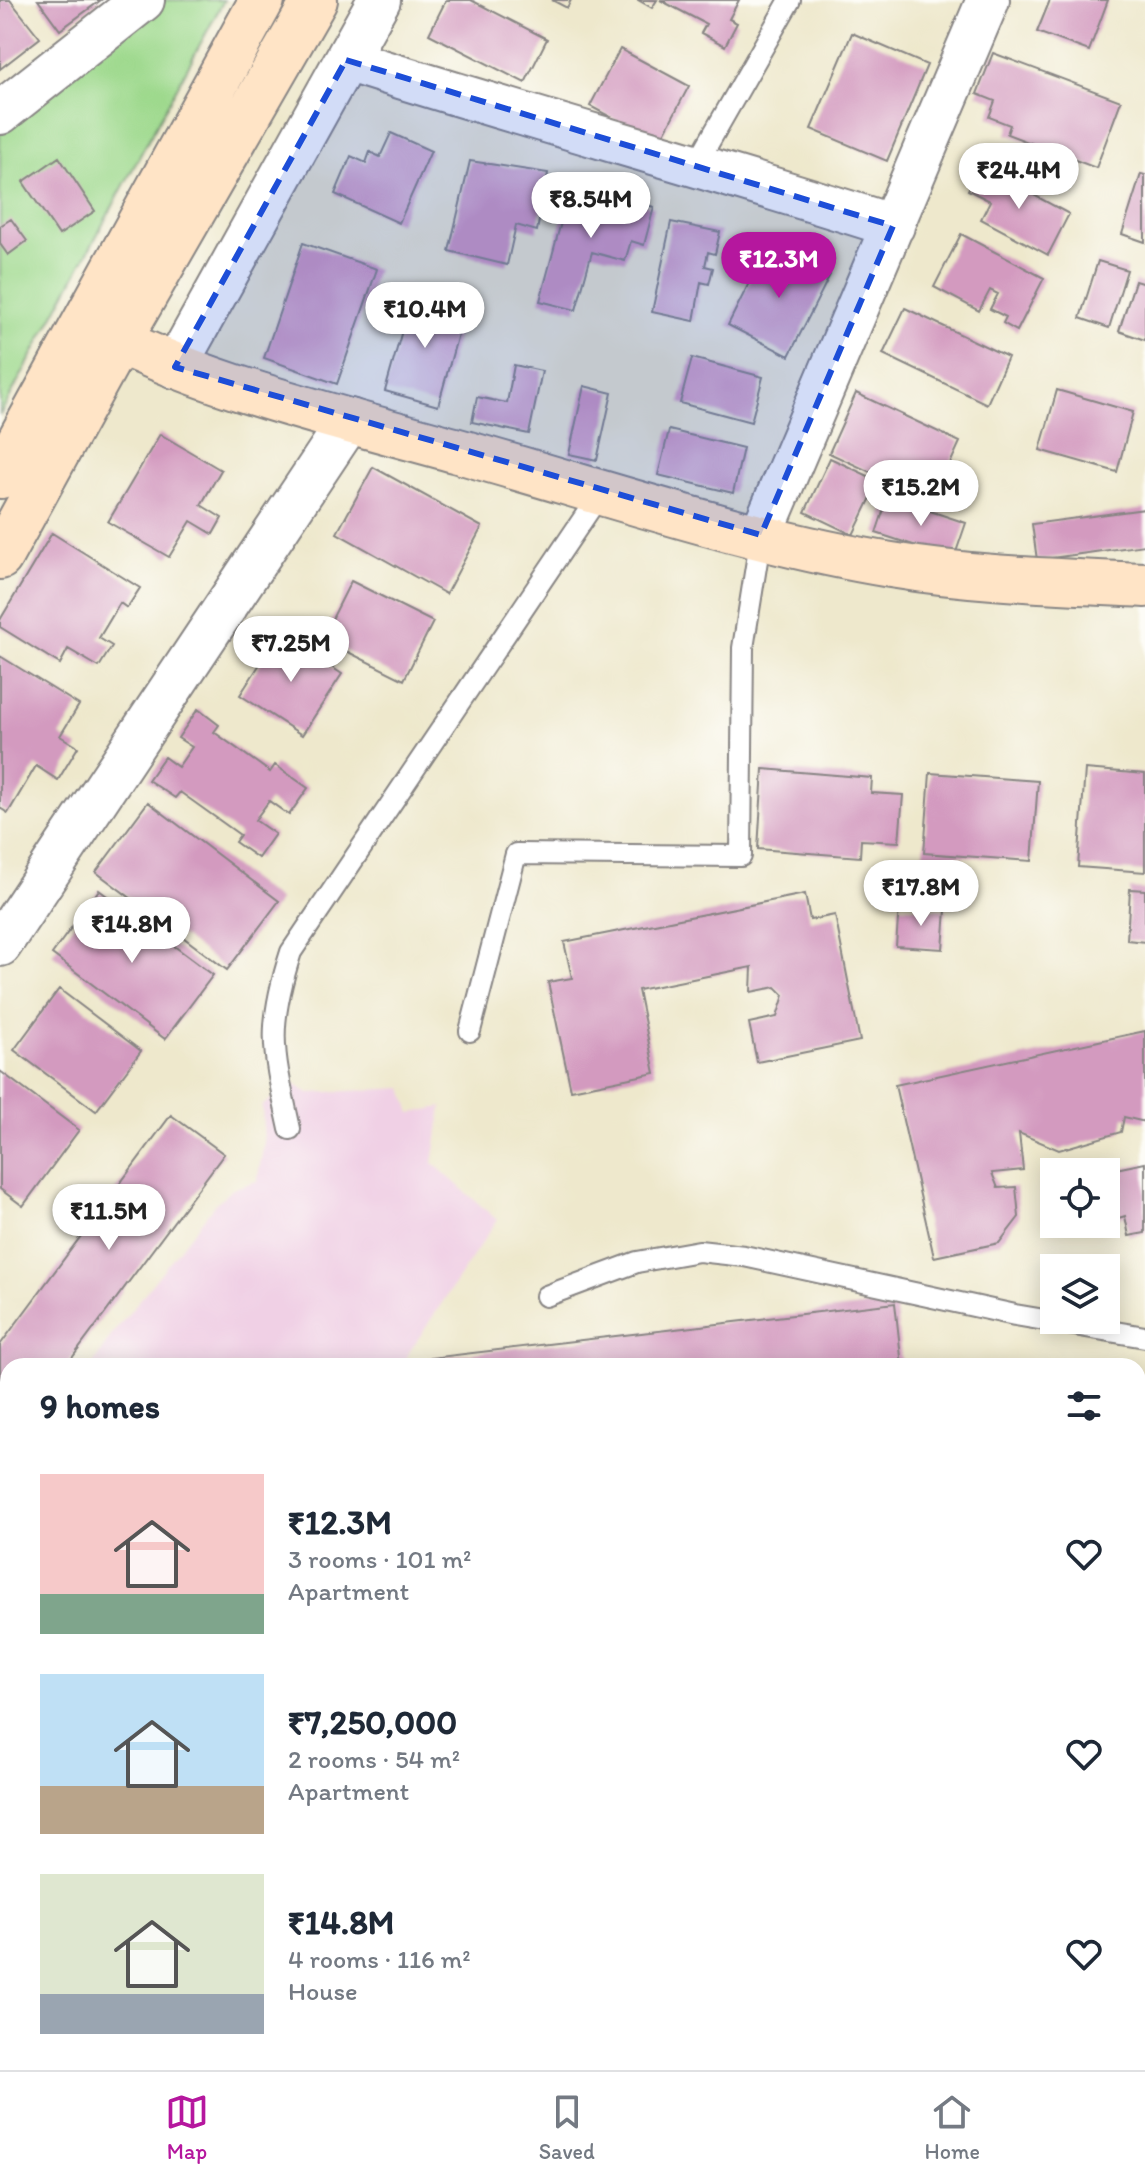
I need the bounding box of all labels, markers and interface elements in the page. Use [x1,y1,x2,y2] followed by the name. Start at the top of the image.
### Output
[954,143,1084,211] pin: ₹24.4M
[977,153,1061,185] text: ₹24.4M
[526,172,656,240] pin: ₹8.54M
[549,182,633,214] text: ₹8.54M
[714,232,844,300] pin: ₹12.3M
[739,242,819,274] text: ₹12.3M
[360,282,490,350] pin: ₹10.4M
[383,292,467,324] text: ₹10.4M
[856,460,986,528] pin: ₹15.2M
[882,470,960,502] text: ₹15.2M
[226,616,356,684] pin: ₹7.25M
[251,626,331,658] text: ₹7.25M
[856,860,986,928] pin: ₹17.8M
[882,870,960,902] text: ₹17.8M
[67,897,197,965] pin: ₹14.8M
[91,907,173,939] text: ₹14.8M
[1040,1158,1120,1334] map controls
[1040,1158,1120,1238] button: locate
[44,1184,174,1252] pin: ₹11.5M
[70,1194,148,1226] text: ₹11.5M
[1040,1254,1120,1334] button: layers
[1062,1384,1106,1428] icon: filters
[40,1386,160,1427] text: 9 homes
[288,1502,392,1543] text: ₹12.3M
[104,1506,200,1602] icon: home
[1062,1532,1106,1576] icon: heart
[288,1543,471,1575] text: 3 rooms · 101 m²
[288,1575,409,1607] text: Apartment
[288,1702,457,1743] text: ₹7,250,000
[104,1706,200,1802] icon: home
[1062,1732,1106,1776] icon: heart
[288,1743,460,1775] text: 2 rooms · 54 m²
[288,1775,409,1807] text: Apartment
[288,1902,395,1943] text: ₹14.8M
[104,1906,200,2002] icon: home
[1062,1932,1106,1976] icon: heart
[288,1943,471,1975] text: 4 rooms · 116 m²
[288,1975,358,2007] text: House
[165,2090,209,2165] tab: Map
[539,2090,595,2165] tab: Saved
[925,2090,980,2165] tab: Home

